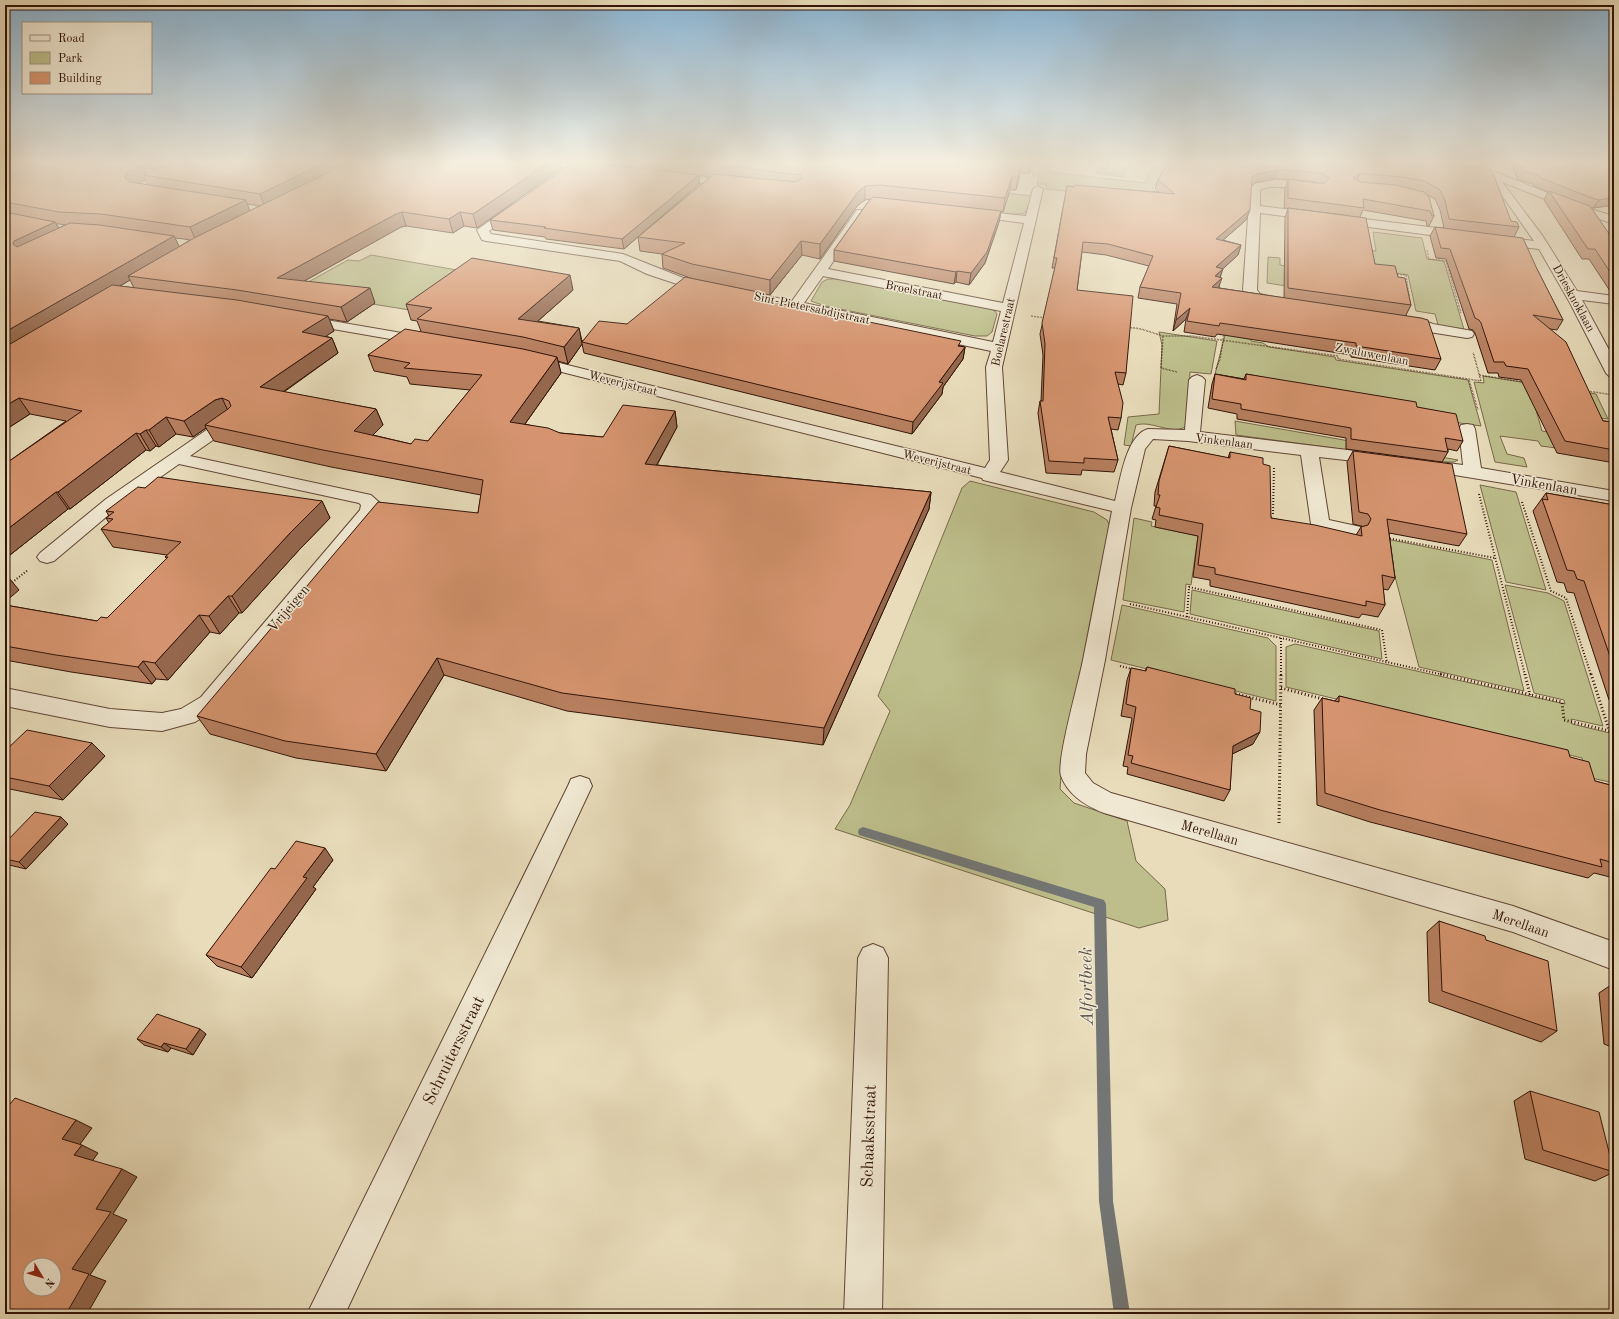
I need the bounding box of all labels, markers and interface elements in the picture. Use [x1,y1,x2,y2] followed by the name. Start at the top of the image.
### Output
[22,22,152,94] legend
[58,33,85,45] text: Road
[58,53,83,65] text: Park
[58,73,102,85] text: Building
[1550,263,1597,335] street label: Driesknoklaan
[884,280,944,302] street label: Broelstraat
[753,291,871,327] street label: Sint-Pietersabdijstraat
[990,297,1018,368] street label: Boelarestraat
[1334,342,1410,368] street label: Zwaluwenlaan
[587,370,659,398] street label: Weverijstraat
[1194,432,1254,452] street label: Vinkenlaan
[901,449,973,477] street label: Weverijstraat
[1509,472,1579,498] street label: Vinkenlaan
[265,582,313,635] street label: Vrijeigen
[1179,818,1241,848] street label: Merellaan
[1490,908,1551,940] street label: Merellaan
[1077,947,1097,1026] water label: Alfortbeek
[421,993,488,1108] street label: Schruitersstraat
[859,1084,880,1188] street label: Schaaksstraat
[22,1257,62,1297] north arrow
[41,1276,56,1289] text: N

